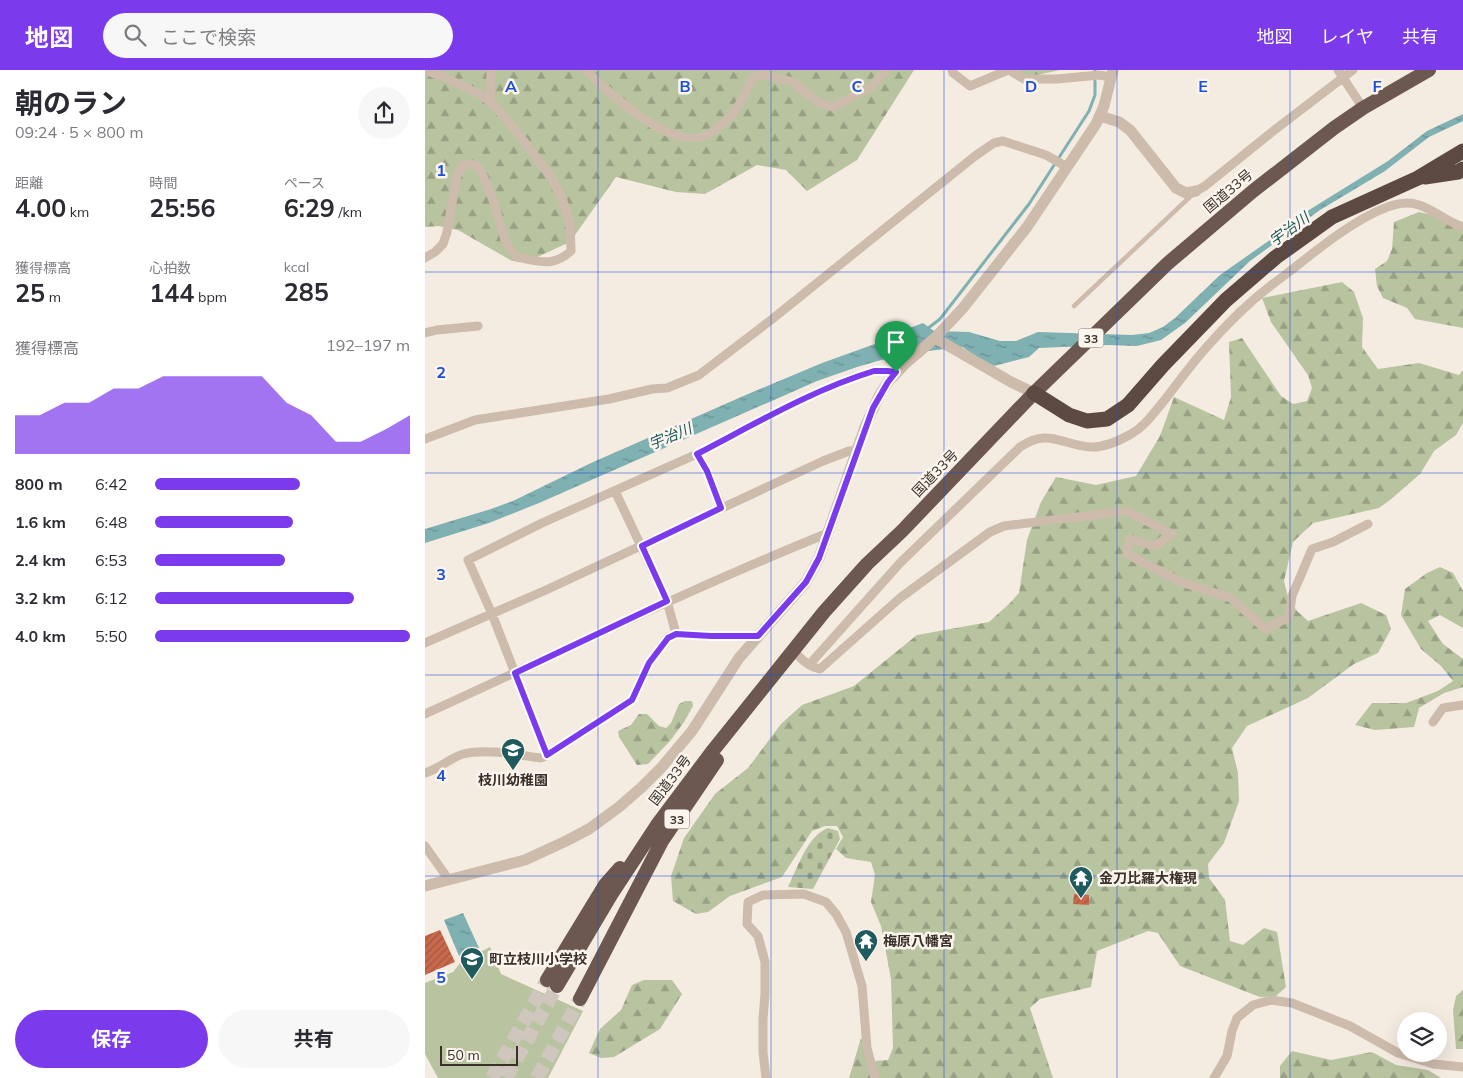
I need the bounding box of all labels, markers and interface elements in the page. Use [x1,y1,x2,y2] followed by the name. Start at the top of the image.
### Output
[103,13,453,58] search box
[121,21,149,49] icon: search
[25,22,73,52] text: 地図
[161,25,256,49] text: ここで検索
[1257,25,1293,48] text: 地図
[1321,25,1374,48] text: レイヤ
[1402,25,1438,48] text: 共有
[505,76,517,96] text: A
[679,76,691,96] text: B
[852,76,863,96] text: C
[1025,76,1037,96] text: D
[1198,76,1208,96] text: E
[1372,76,1382,96] text: F
[15,85,127,120] text: 朝のラン
[358,87,410,139] button: share
[15,122,144,142] text: 09:24 · 5 × 800 m
[436,160,446,180] text: 1
[1200,165,1256,217] street label: 国道33号
[15,174,43,192] text: 距離
[149,174,177,192] text: 時間
[284,174,325,192] text: ペース
[15,192,66,223] text: 4.00
[149,192,216,223] text: 25:56
[284,192,335,223] text: 6:29
[66,203,89,221] text: km
[335,203,362,221] text: /km
[1265,207,1314,250] water label: 宇治川
[284,258,309,276] text: kcal
[15,259,71,277] text: 獲得標高
[149,259,191,277] text: 心拍数
[284,276,329,307] text: 285
[15,277,45,308] text: 25
[149,277,194,308] text: 144
[45,288,61,306] text: m
[194,288,227,306] text: bpm
[875,321,917,372] pin
[882,328,910,356] icon: arrive
[1079,328,1103,348] road number: 33
[326,335,410,355] text: 192–197 m
[15,338,79,358] text: 獲得標高
[436,362,446,382] text: 2
[646,418,696,454] water label: 宇治川
[908,446,962,500] street label: 国道33号
[15,474,63,494] text: 800 m
[95,474,127,494] text: 6:42
[15,512,66,532] text: 1.6 km
[95,512,127,532] text: 6:48
[15,550,66,570] text: 2.4 km
[95,550,127,570] text: 6:53
[436,564,446,584] text: 3
[15,588,66,608] text: 3.2 km
[95,588,127,608] text: 6:12
[15,626,66,646] text: 4.0 km
[95,626,127,646] text: 5:50
[500,737,526,771] school or university icon: 枝川幼稚園
[645,751,695,809] street label: 国道33号
[436,765,446,785] text: 4
[478,771,548,789] place label: 枝川幼稚園
[665,810,689,829] road number: 33
[1068,865,1094,899] temple icon: 金刀比羅大権現
[1099,869,1197,887] place label: 金刀比羅大権現
[853,928,879,962] temple icon: 梅原八幡宮
[883,932,953,950] place label: 梅原八幡宮
[459,946,485,980] school or university icon: 町立枝川小学校
[489,950,587,968] place label: 町立枝川小学校
[436,967,446,987] text: 5
[15,1010,208,1068] button: 保存
[218,1010,410,1068] button: 共有
[1397,1012,1447,1062] map controls
[1397,1012,1447,1062] button: layers
[440,1043,517,1066] scale bar
[447,1046,480,1064] text: 50 m

